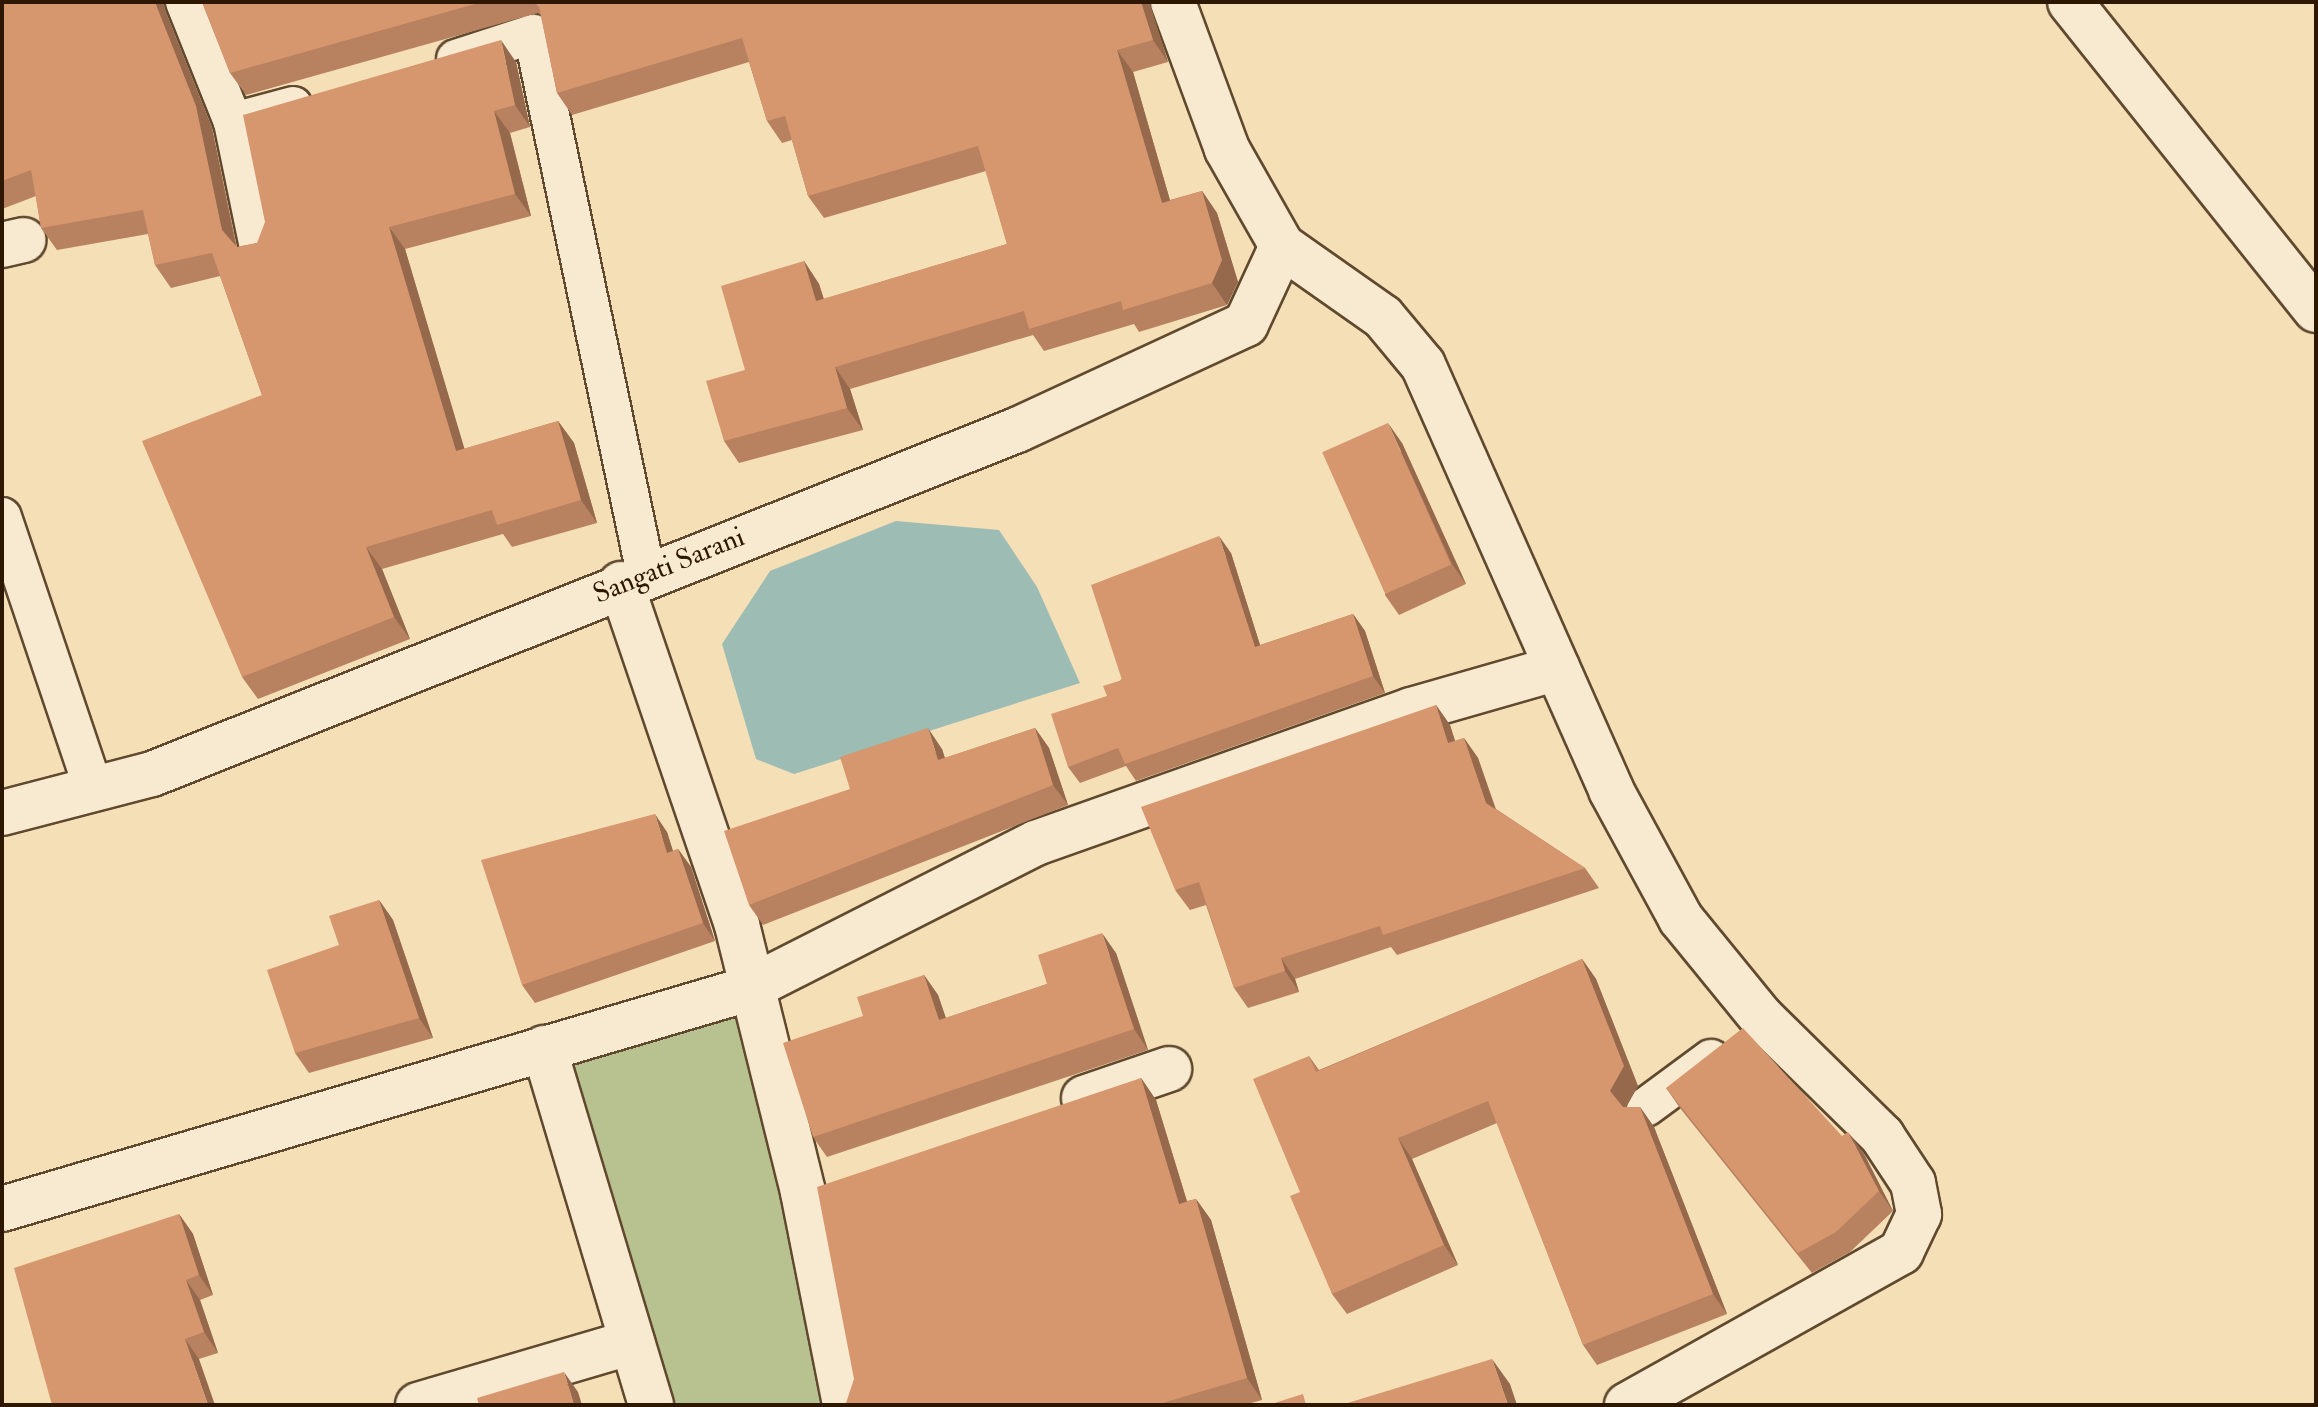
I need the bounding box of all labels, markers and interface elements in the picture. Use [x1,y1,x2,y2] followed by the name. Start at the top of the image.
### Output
[588,520,750,612] street label: Sangati Sarani

